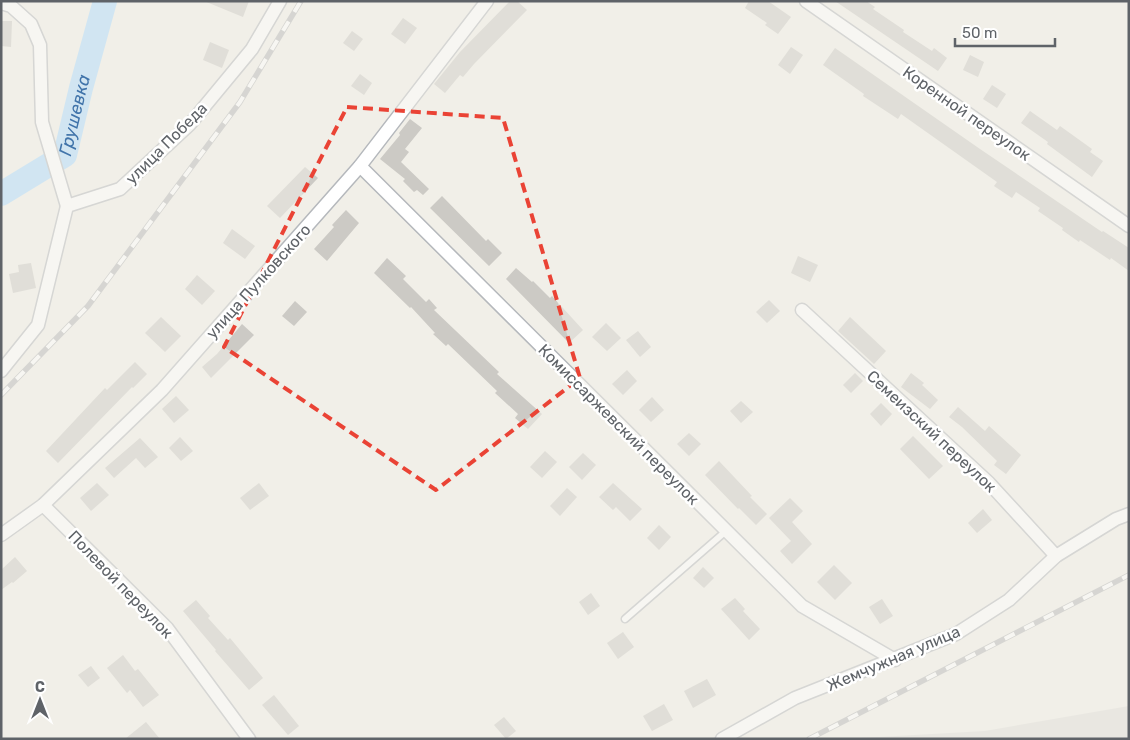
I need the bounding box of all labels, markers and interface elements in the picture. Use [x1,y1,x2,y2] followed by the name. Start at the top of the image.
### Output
[955,15,1055,47] scale bar
[962,24,997,42] text: 50 m
[899,62,1035,165] street label: Коренной переулок
[54,72,95,158] water label: Грушевка
[122,99,211,188] street label: улица Победа
[202,220,315,342] street label: улица Пулковского
[534,340,703,509] street label: Комиссаржевский переулок
[863,366,1001,497] street label: Семеизский переулок
[64,527,177,642] street label: Полевой переулок
[824,622,963,695] street label: Жемчужная улица
[15,675,65,725] north arrow
[35,679,45,696] text: С

